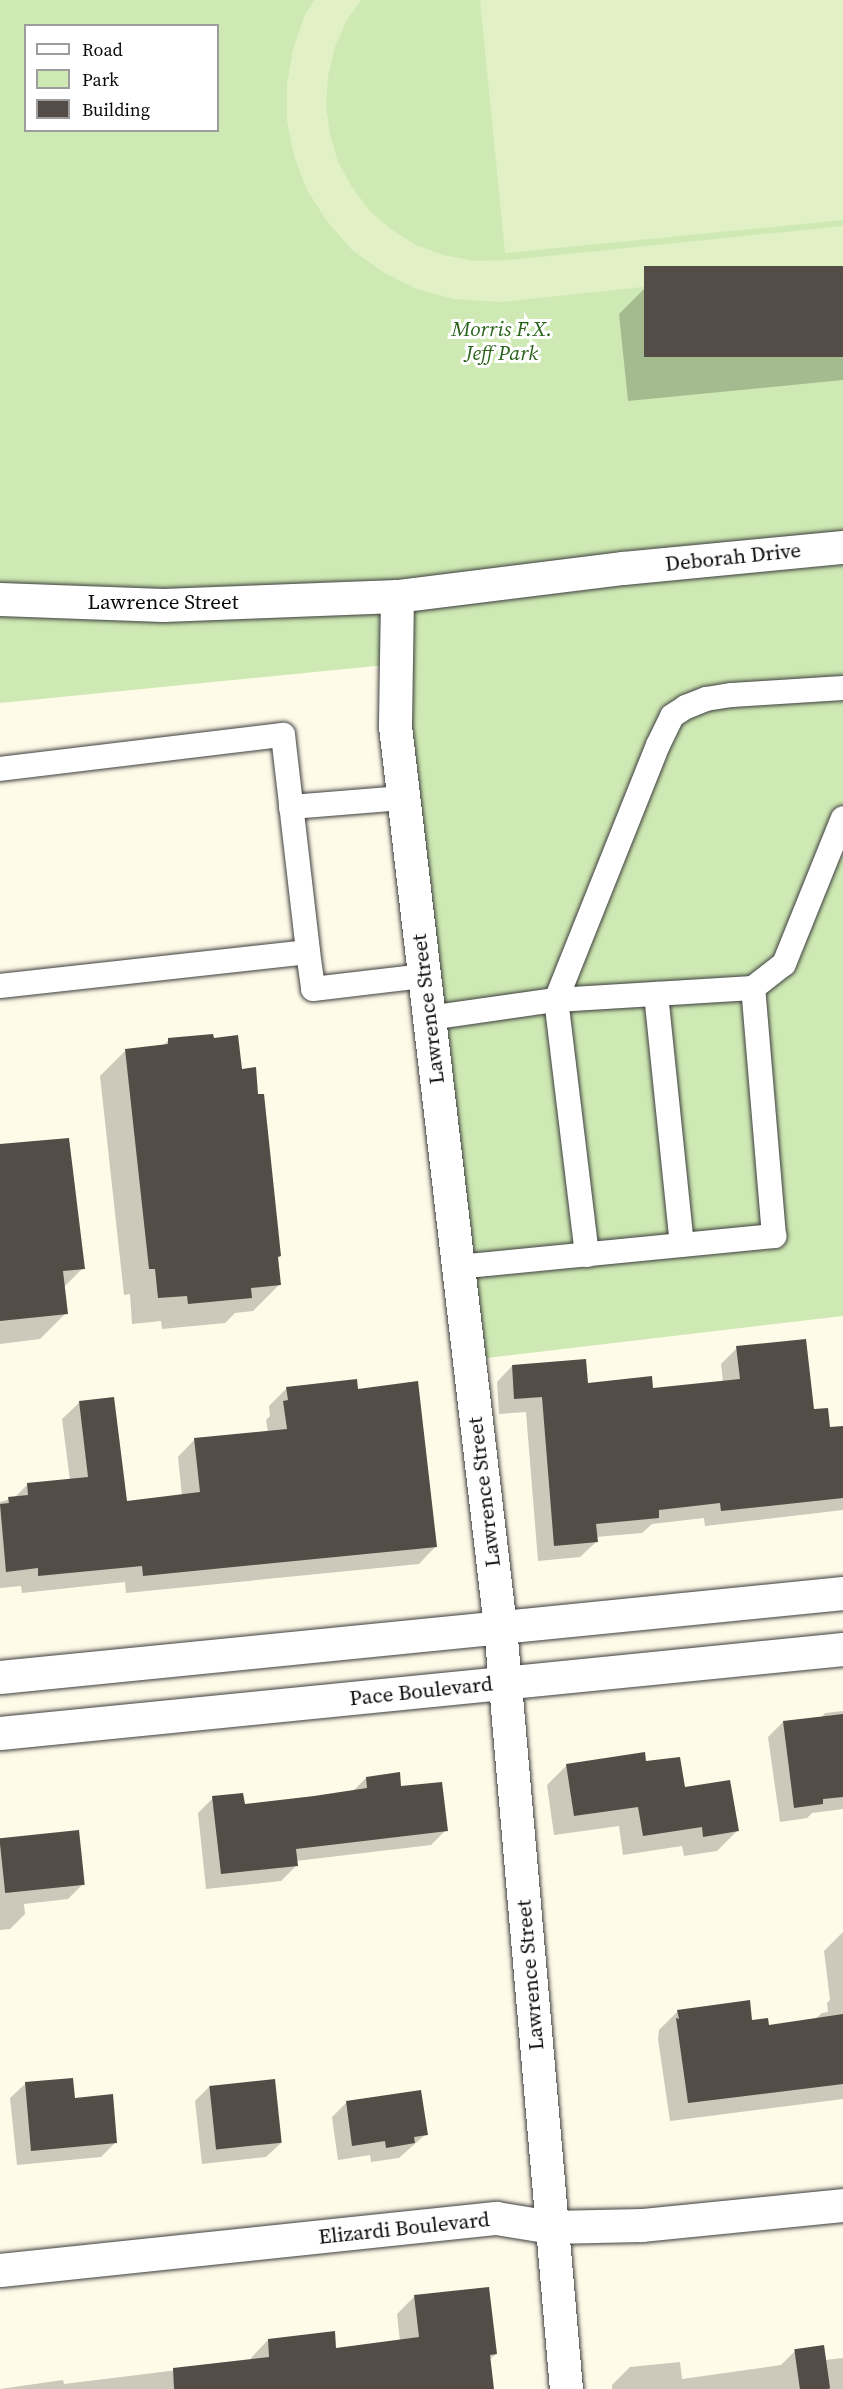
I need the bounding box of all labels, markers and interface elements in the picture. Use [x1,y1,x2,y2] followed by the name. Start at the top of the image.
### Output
[24,24,219,132] legend
[82,37,123,62] text: Road
[82,67,119,92] text: Park
[82,97,150,122] text: Building
[452,316,552,366] park label: Morris F.X. Jeff Park
[664,537,802,577] street label: Deborah Drive
[87,589,239,615] street label: Lawrence Street
[406,932,450,1086] street label: Lawrence Street
[462,1415,506,1569] street label: Lawrence Street
[348,1671,494,1711] street label: Pace Boulevard
[511,1899,549,2051] street label: Lawrence Street
[317,2206,491,2250] street label: Elizardi Boulevard

